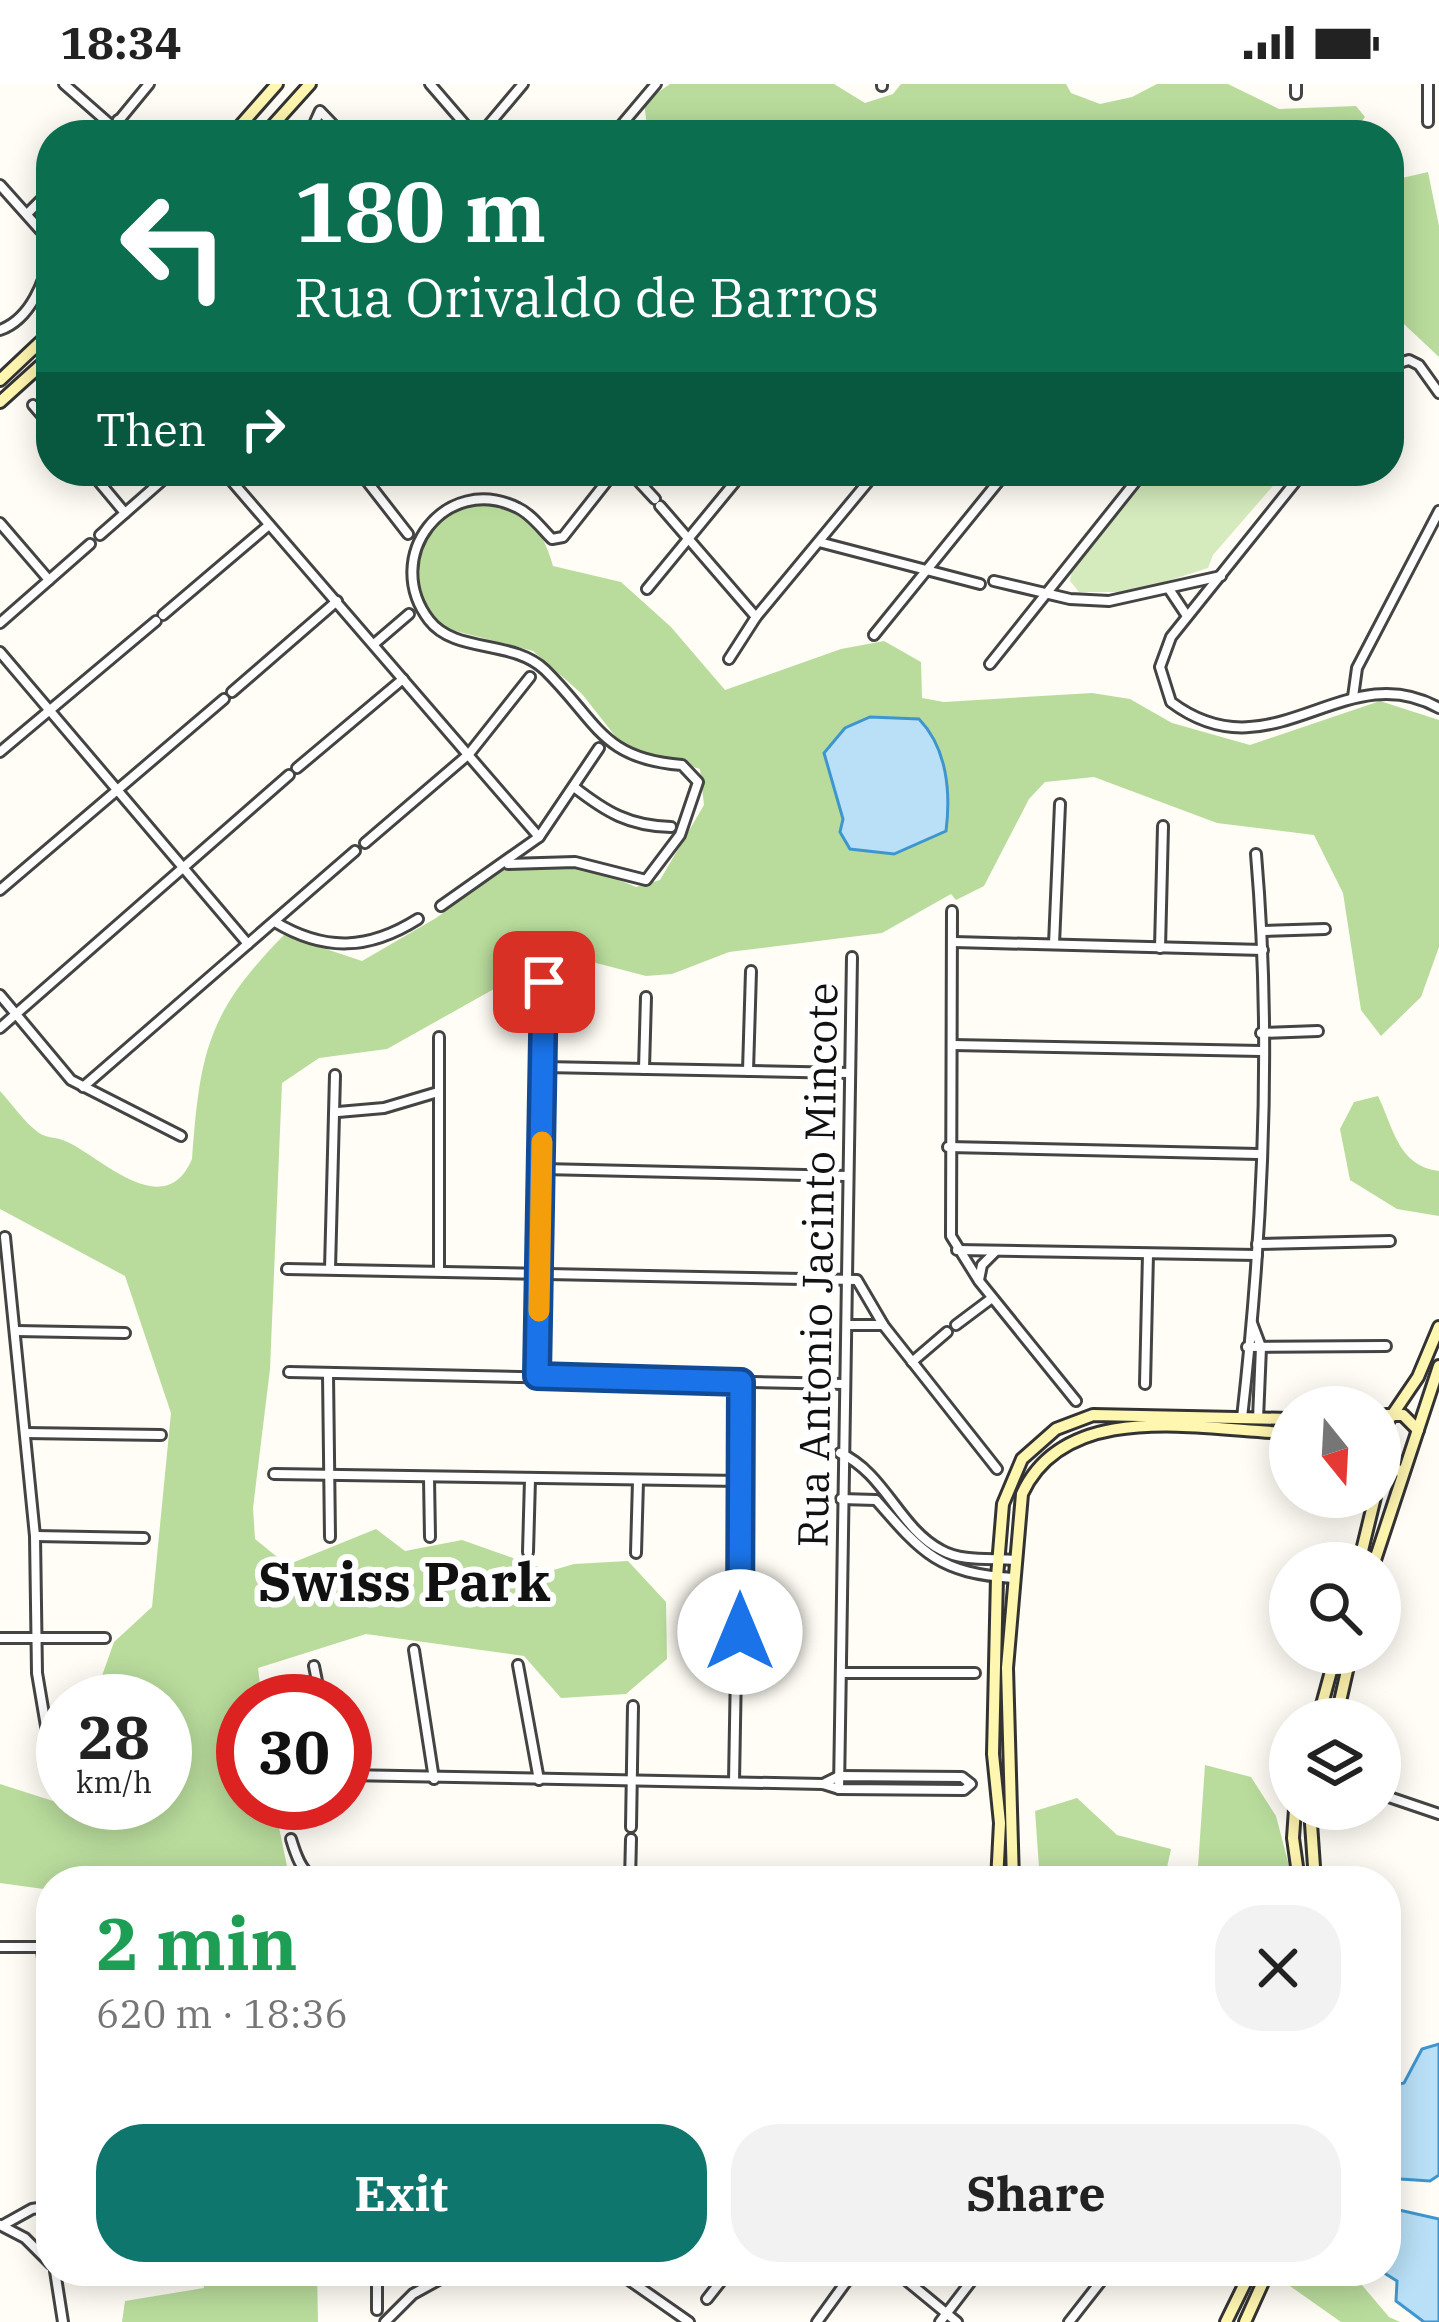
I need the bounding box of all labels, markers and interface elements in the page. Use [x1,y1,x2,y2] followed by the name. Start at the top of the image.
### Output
[60,13,182,71] text: 18:34
[294,156,546,265] text: 180 m
[96,168,252,324] icon: left
[294,262,879,332] text: Rua Orivaldo de Barros
[230,396,296,462] icon: right
[96,400,206,458] text: Then
[493,931,595,1033] pin
[511,949,577,1015] icon: arrive
[785,982,849,1548] street label: Rua Antonio Jacinto Mincote
[1269,1386,1401,1518] north arrow
[1269,1386,1401,1830] map controls
[1269,1542,1401,1674] button: search
[258,1546,551,1616] district label: Swiss Park
[677,1569,803,1695] position arrow
[216,1674,372,1830] speed limit sign: 30
[78,1697,150,1776] text: 28
[1269,1698,1401,1830] button: layers
[76,1762,152,1801] text: km/h
[96,1896,298,1990] text: 2 min
[1215,1905,1341,2031] button: close
[96,1988,348,2039] text: 620 m · 18:36
[96,2124,707,2262] button: Exit
[731,2124,1341,2262] button: Share

